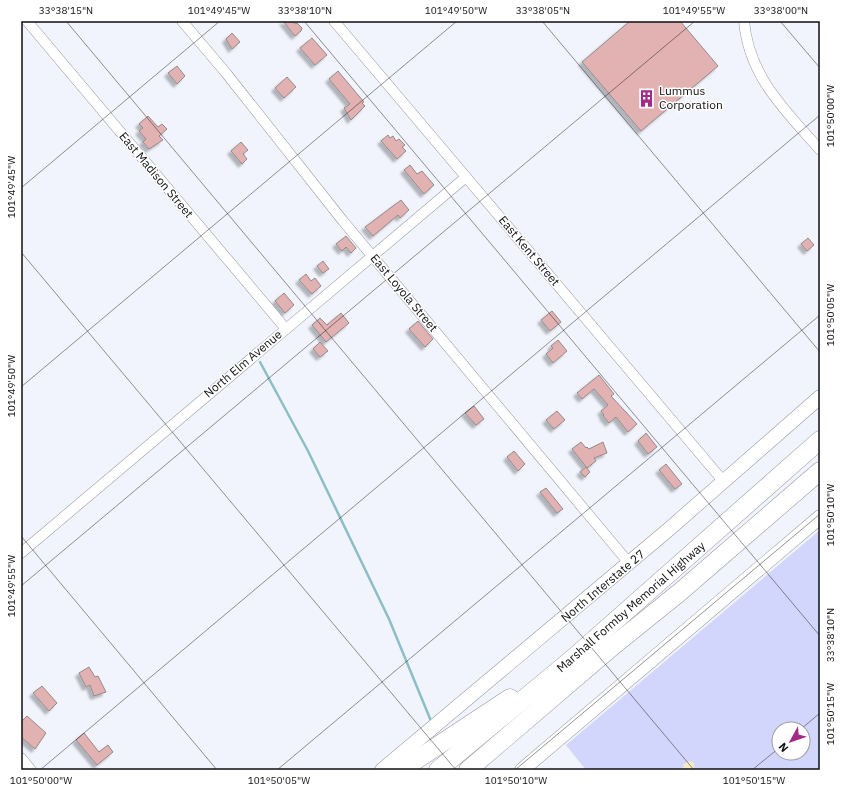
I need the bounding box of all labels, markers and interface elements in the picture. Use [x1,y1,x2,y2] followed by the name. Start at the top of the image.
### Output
[39,4,93,17] text: 33°38'15"N
[188,4,250,17] text: 101°49'45"W
[278,4,332,17] text: 33°38'10"N
[425,4,487,17] text: 101°49'50"W
[516,4,570,17] text: 33°38'05"N
[663,4,725,17] text: 101°49'55"W
[754,4,808,17] text: 33°38'00"N
[659,83,723,112] place label: Lummus Corporation
[824,85,837,147] text: 101°50'00"W
[636,88,656,108] building icon: Lummus Corporation
[116,129,197,221] street label: East Madison Street
[5,156,18,218] text: 101°49'45"W
[496,213,563,289] street label: East Kent Street
[368,251,441,335] street label: East Loyola Street
[824,284,837,346] text: 101°50'05"W
[201,326,285,401] street label: North Elm Avenue
[5,355,18,417] text: 101°49'50"W
[824,484,837,546] text: 101°50'10"W
[553,538,708,675] street label: Marshall Formby Memorial Highway
[558,546,648,625] street label: North Interstate 27
[5,555,18,617] text: 101°49'55"W
[824,608,837,662] text: 33°38'10"N
[824,683,837,745] text: 101°50'15"W
[771,721,811,761] north arrow
[775,740,791,755] text: N
[10,774,72,787] text: 101°50'00"W
[248,774,310,787] text: 101°50'05"W
[485,774,547,787] text: 101°50'10"W
[723,774,785,787] text: 101°50'15"W

